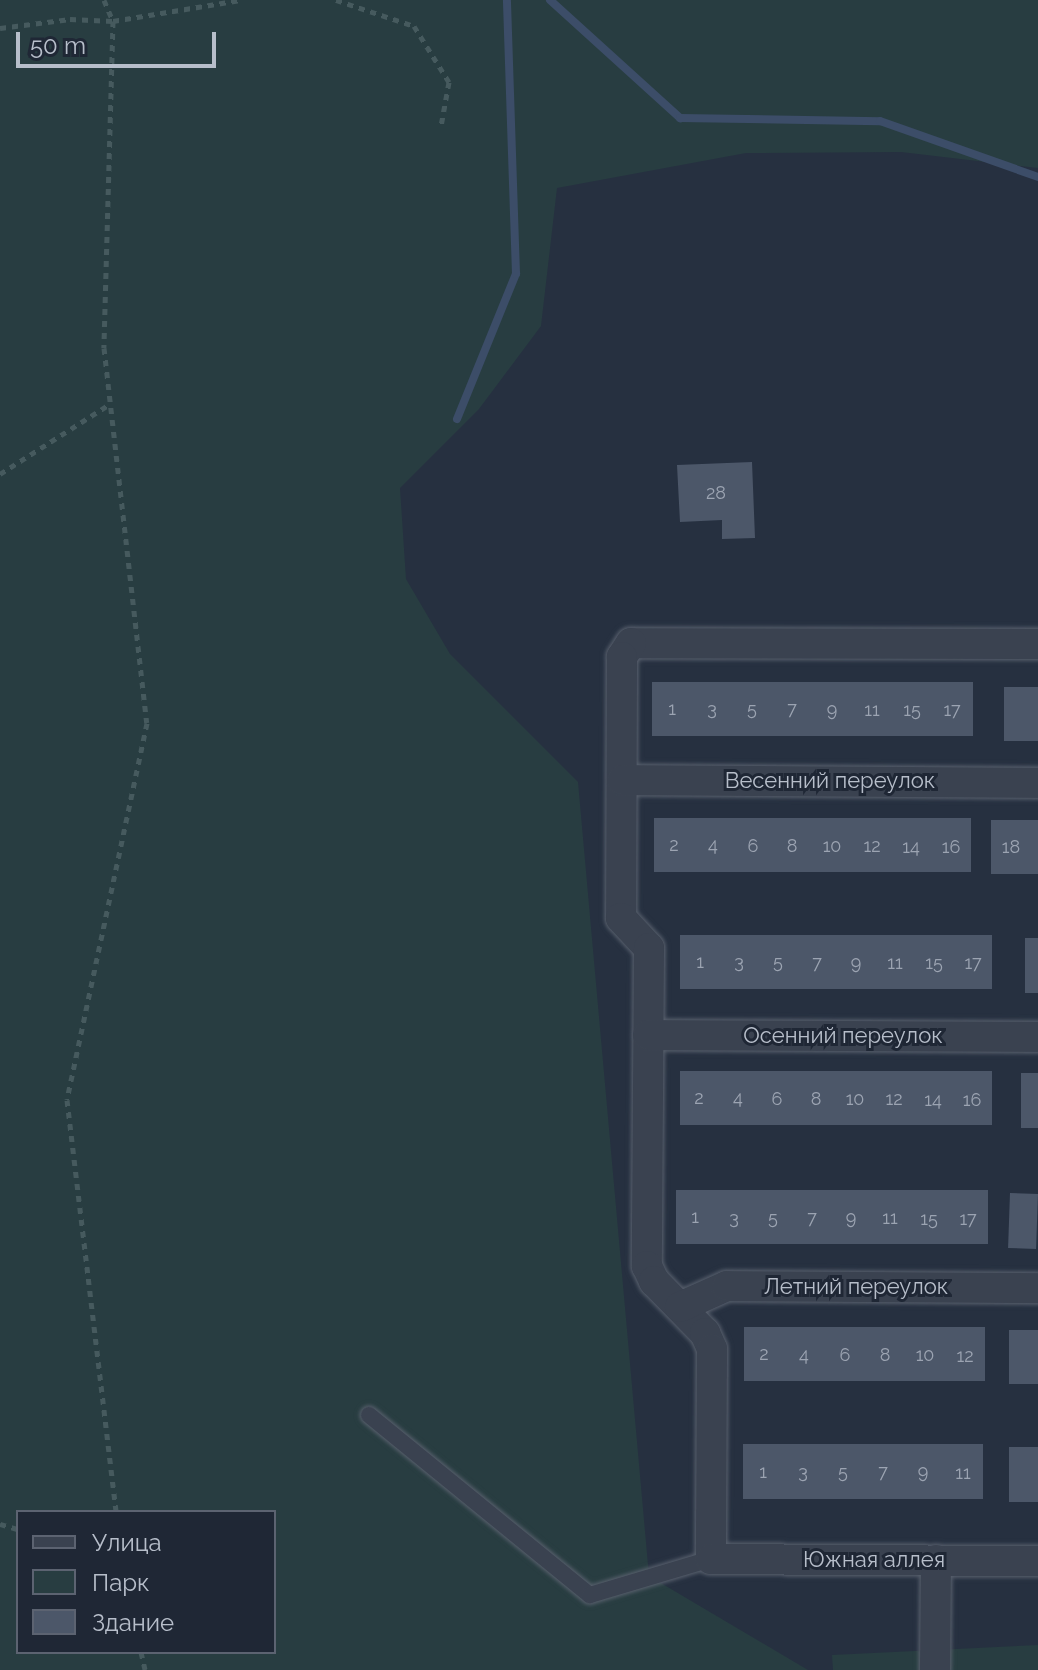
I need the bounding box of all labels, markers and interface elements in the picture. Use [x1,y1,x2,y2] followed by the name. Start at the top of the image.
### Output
[20,16,220,66] scale bar
[30,31,86,60] text: 50 m
[706,482,726,504] house number: 28
[668,698,676,720] house number: 1
[707,698,717,720] house number: 3
[747,698,757,720] house number: 5
[787,698,797,720] house number: 7
[827,699,837,721] house number: 9
[864,699,880,721] house number: 11
[903,699,921,721] house number: 15
[943,699,961,721] house number: 17
[725,768,935,794] street label: Весенний переулок
[669,834,679,856] house number: 2
[708,834,718,856] house number: 4
[748,835,758,857] house number: 6
[787,835,797,857] house number: 8
[823,835,841,857] house number: 10
[863,835,881,857] house number: 12
[902,836,920,858] house number: 14
[942,836,960,858] house number: 16
[1002,836,1020,858] house number: 18
[696,951,704,973] house number: 1
[734,951,744,973] house number: 3
[773,951,783,973] house number: 5
[812,952,822,974] house number: 7
[851,952,861,974] house number: 9
[887,952,903,974] house number: 11
[925,952,943,974] house number: 15
[964,952,982,974] house number: 17
[743,1023,943,1049] street label: Осенний переулок
[694,1087,704,1109] house number: 2
[733,1087,743,1109] house number: 4
[772,1088,782,1110] house number: 6
[811,1088,821,1110] house number: 8
[846,1088,864,1110] house number: 10
[885,1088,903,1110] house number: 12
[924,1089,942,1111] house number: 14
[963,1089,981,1111] house number: 16
[691,1206,699,1228] house number: 1
[729,1207,739,1229] house number: 3
[768,1207,778,1229] house number: 5
[807,1207,817,1229] house number: 7
[846,1207,856,1229] house number: 9
[882,1207,898,1229] house number: 11
[920,1208,938,1230] house number: 15
[959,1208,977,1230] house number: 17
[764,1274,948,1300] street label: Летний переулок
[759,1343,769,1365] house number: 2
[799,1344,809,1366] house number: 4
[840,1344,850,1366] house number: 6
[880,1344,890,1366] house number: 8
[916,1344,934,1366] house number: 10
[956,1345,974,1367] house number: 12
[759,1461,767,1483] house number: 1
[798,1461,808,1483] house number: 3
[838,1461,848,1483] house number: 5
[878,1461,888,1483] house number: 7
[918,1461,928,1483] house number: 9
[955,1462,971,1484] house number: 11
[16,1510,276,1654] legend
[92,1528,162,1557] text: Улица
[803,1547,945,1573] street label: Южная аллея
[92,1568,150,1597] text: Парк
[92,1608,174,1637] text: Здание

